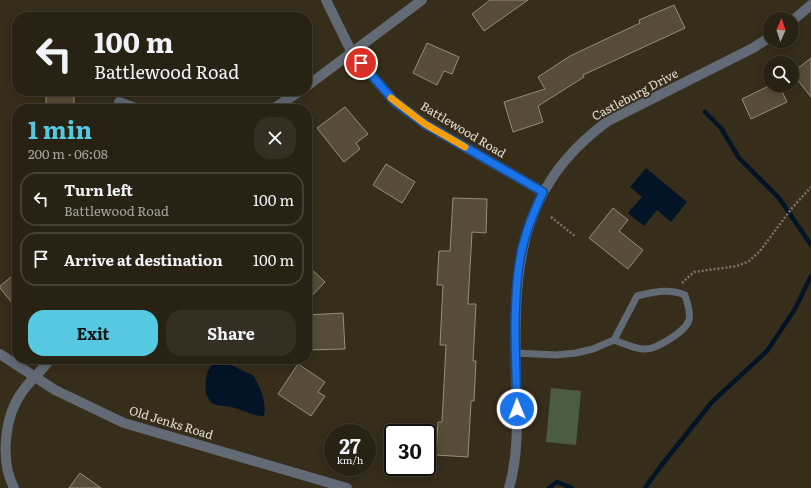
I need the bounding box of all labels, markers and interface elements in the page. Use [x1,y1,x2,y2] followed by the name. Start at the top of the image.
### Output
[763,12,799,48] north arrow
[763,12,799,92] map controls
[94,20,174,62] text: 100 m
[28,28,80,80] icon: left
[344,46,378,80] pin
[350,52,372,74] icon: arrive
[763,56,799,92] button: search
[94,58,239,85] text: Battlewood Road
[588,64,681,125] street label: Castleburg Drive
[417,97,510,162] street label: Battlewood Road
[28,111,92,146] text: 1 min
[254,117,296,159] button: close
[28,144,108,163] text: 200 m · 06:08
[64,178,133,201] text: Turn left
[30,188,52,210] icon: left
[253,188,294,211] text: 100 m
[64,201,169,220] text: Battlewood Road
[30,248,52,270] icon: arrive
[64,248,223,271] text: Arrive at destination
[253,248,294,271] text: 100 m
[28,310,158,356] button: Exit
[166,310,296,356] button: Share
[496,388,538,430] position arrow
[127,401,216,444] street label: Old Jenks Road
[384,424,436,476] speed limit sign: 30
[339,430,361,460] text: 27
[337,452,363,467] text: km/h

